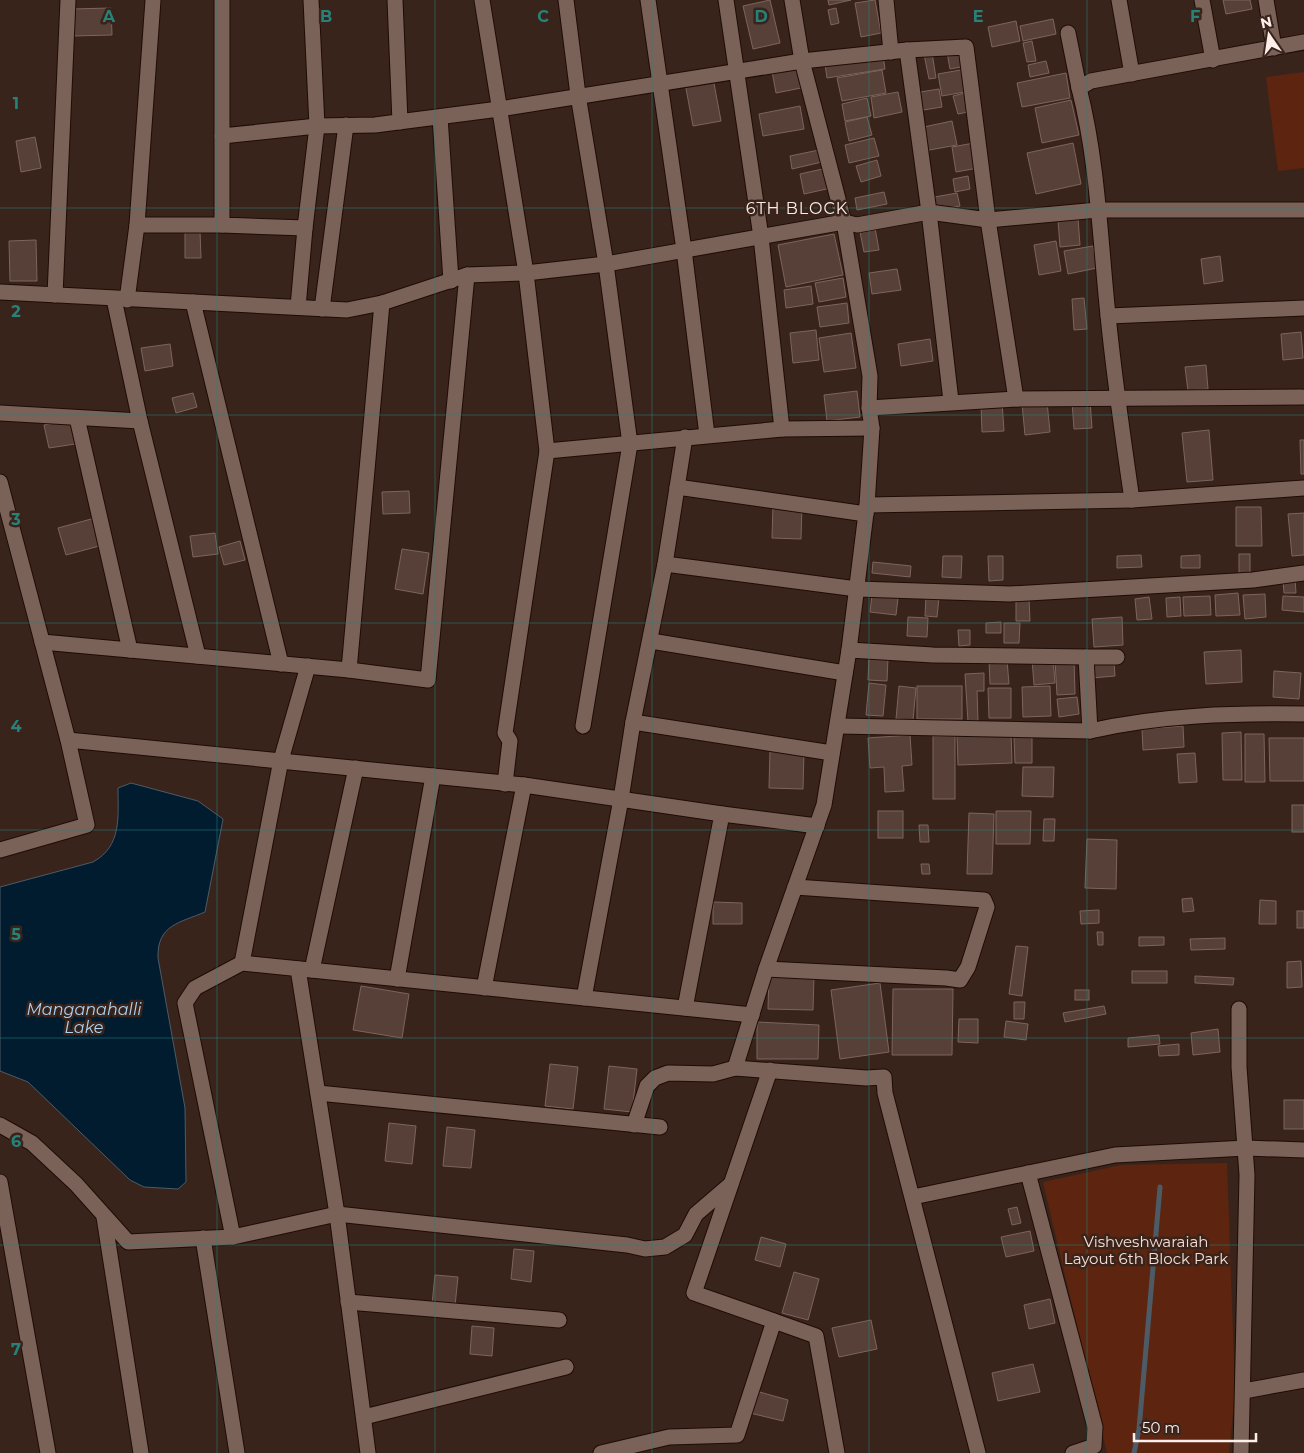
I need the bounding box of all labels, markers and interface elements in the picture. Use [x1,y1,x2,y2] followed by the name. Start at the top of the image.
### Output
[102,7,116,26] text: A
[320,7,332,26] text: B
[537,7,549,26] text: C
[754,7,768,26] text: D
[973,7,983,26] text: E
[1190,7,1200,26] text: F
[1244,10,1294,60] north arrow
[1259,12,1274,32] text: N
[13,94,19,113] text: 1
[746,199,848,218] district label: 6TH BLOCK
[11,302,21,321] text: 2
[10,510,21,529] text: 3
[10,717,22,736] text: 4
[11,925,21,944] text: 5
[27,1000,142,1037] water label: Manganahalli Lake
[11,1132,21,1151] text: 6
[1064,1232,1228,1268] park label: Vishveshwaraiah Layout 6th Block Park
[11,1340,21,1359] text: 7
[1134,1410,1256,1442] scale bar
[1142,1418,1180,1437] text: 50 m

